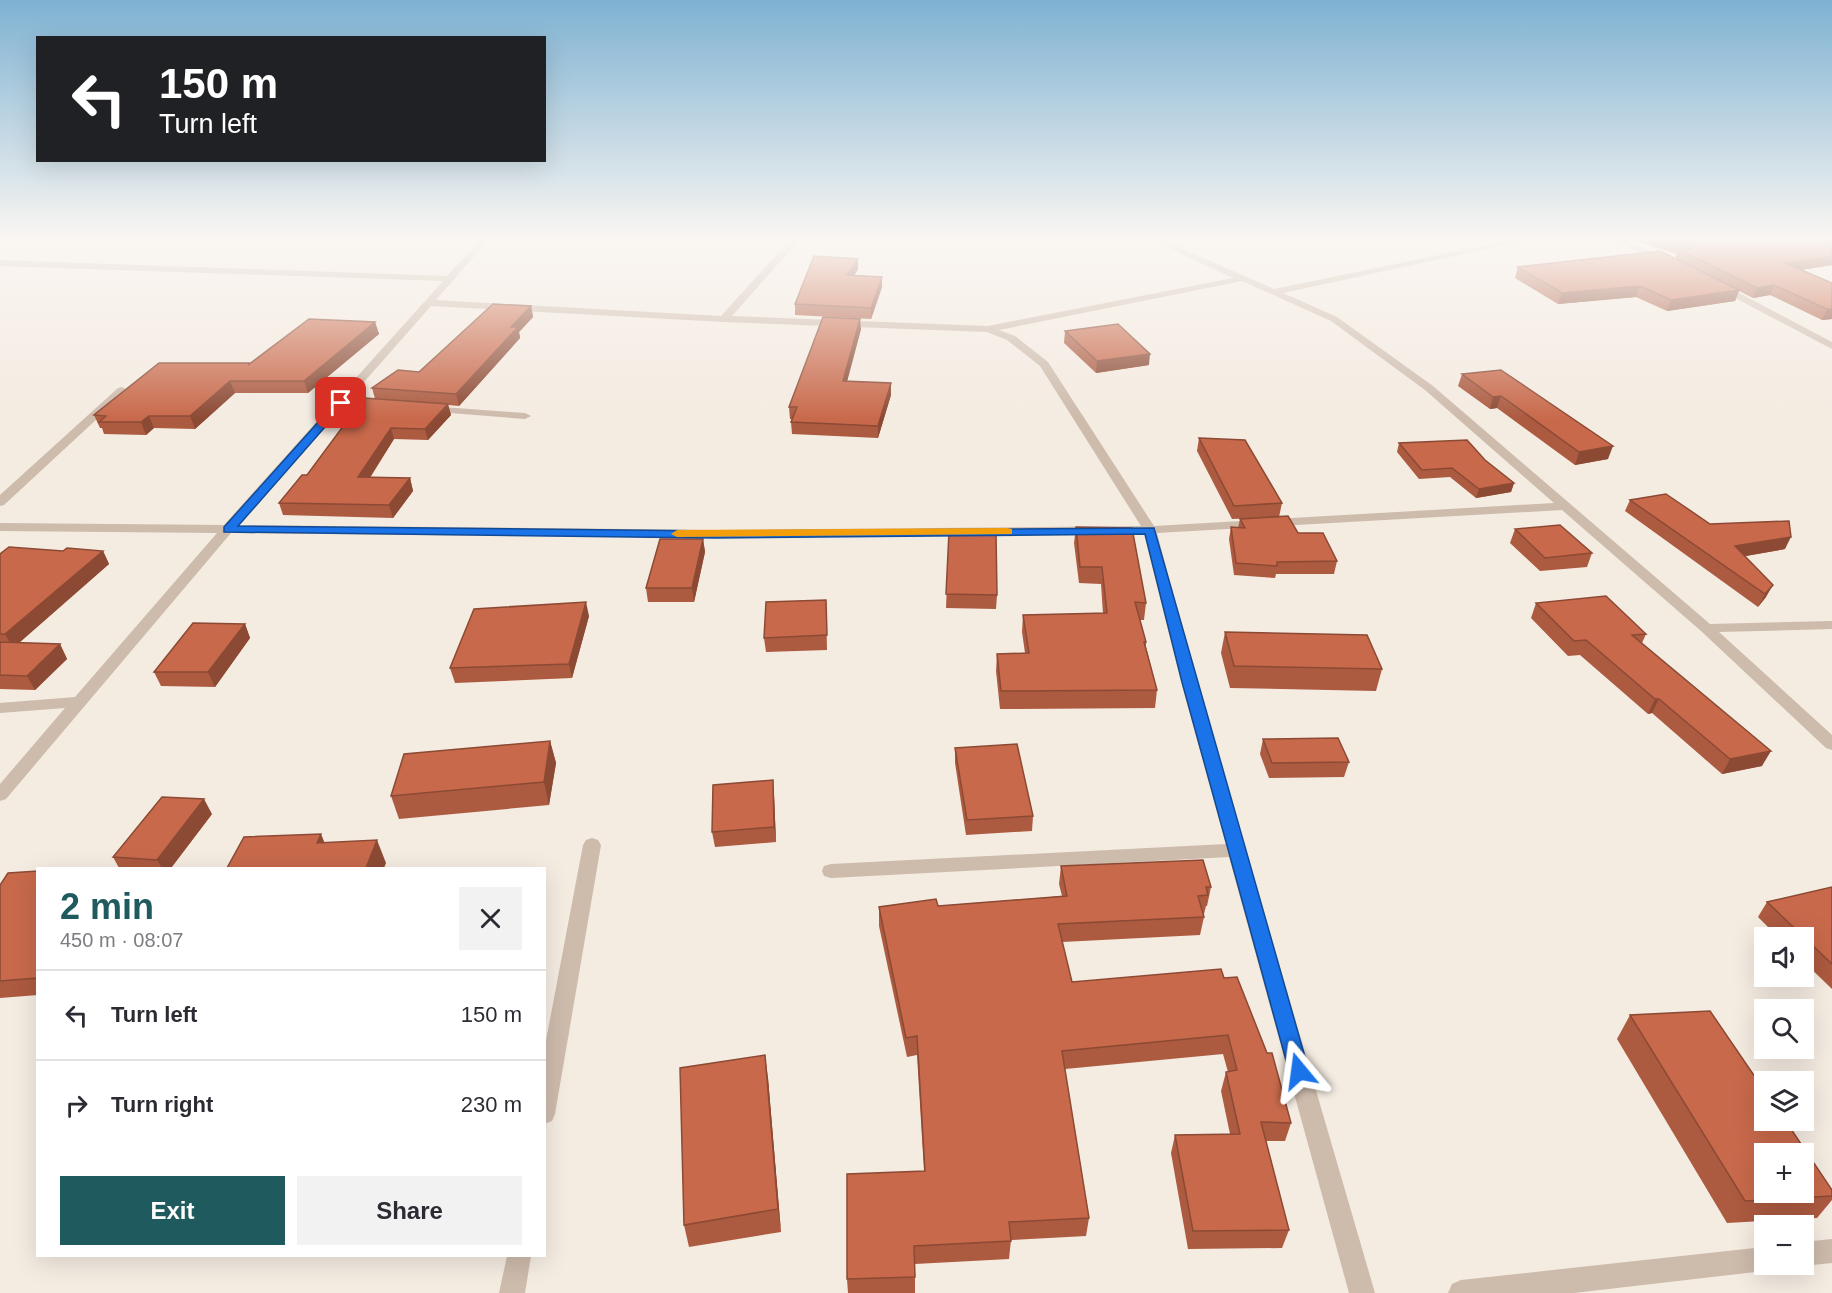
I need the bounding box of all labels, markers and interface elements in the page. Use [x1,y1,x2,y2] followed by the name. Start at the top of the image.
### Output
[60,60,138,138] icon: left
[159,60,278,107] text: 150 m
[159,109,257,139] text: Turn left
[315,377,366,428] pin
[324,386,357,419] icon: arrive
[60,886,154,927] text: 2 min
[459,887,522,950] button: close
[1754,927,1814,1275] map controls
[1754,927,1814,987] button: sound
[60,929,183,951] text: 450 m · 08:07
[60,999,93,1032] icon: left
[1754,999,1814,1059] button: search
[111,1002,197,1027] text: Turn left
[461,1002,522,1027] text: 150 m
[1267,1039,1331,1103] position arrow
[1754,1071,1814,1131] button: layers
[60,1089,93,1122] icon: right
[111,1092,213,1117] text: Turn right
[461,1092,522,1117] text: 230 m
[1754,1143,1814,1203] button: +
[60,1176,285,1245] button: Exit
[297,1176,522,1245] button: Share
[1754,1215,1814,1275] button: −

